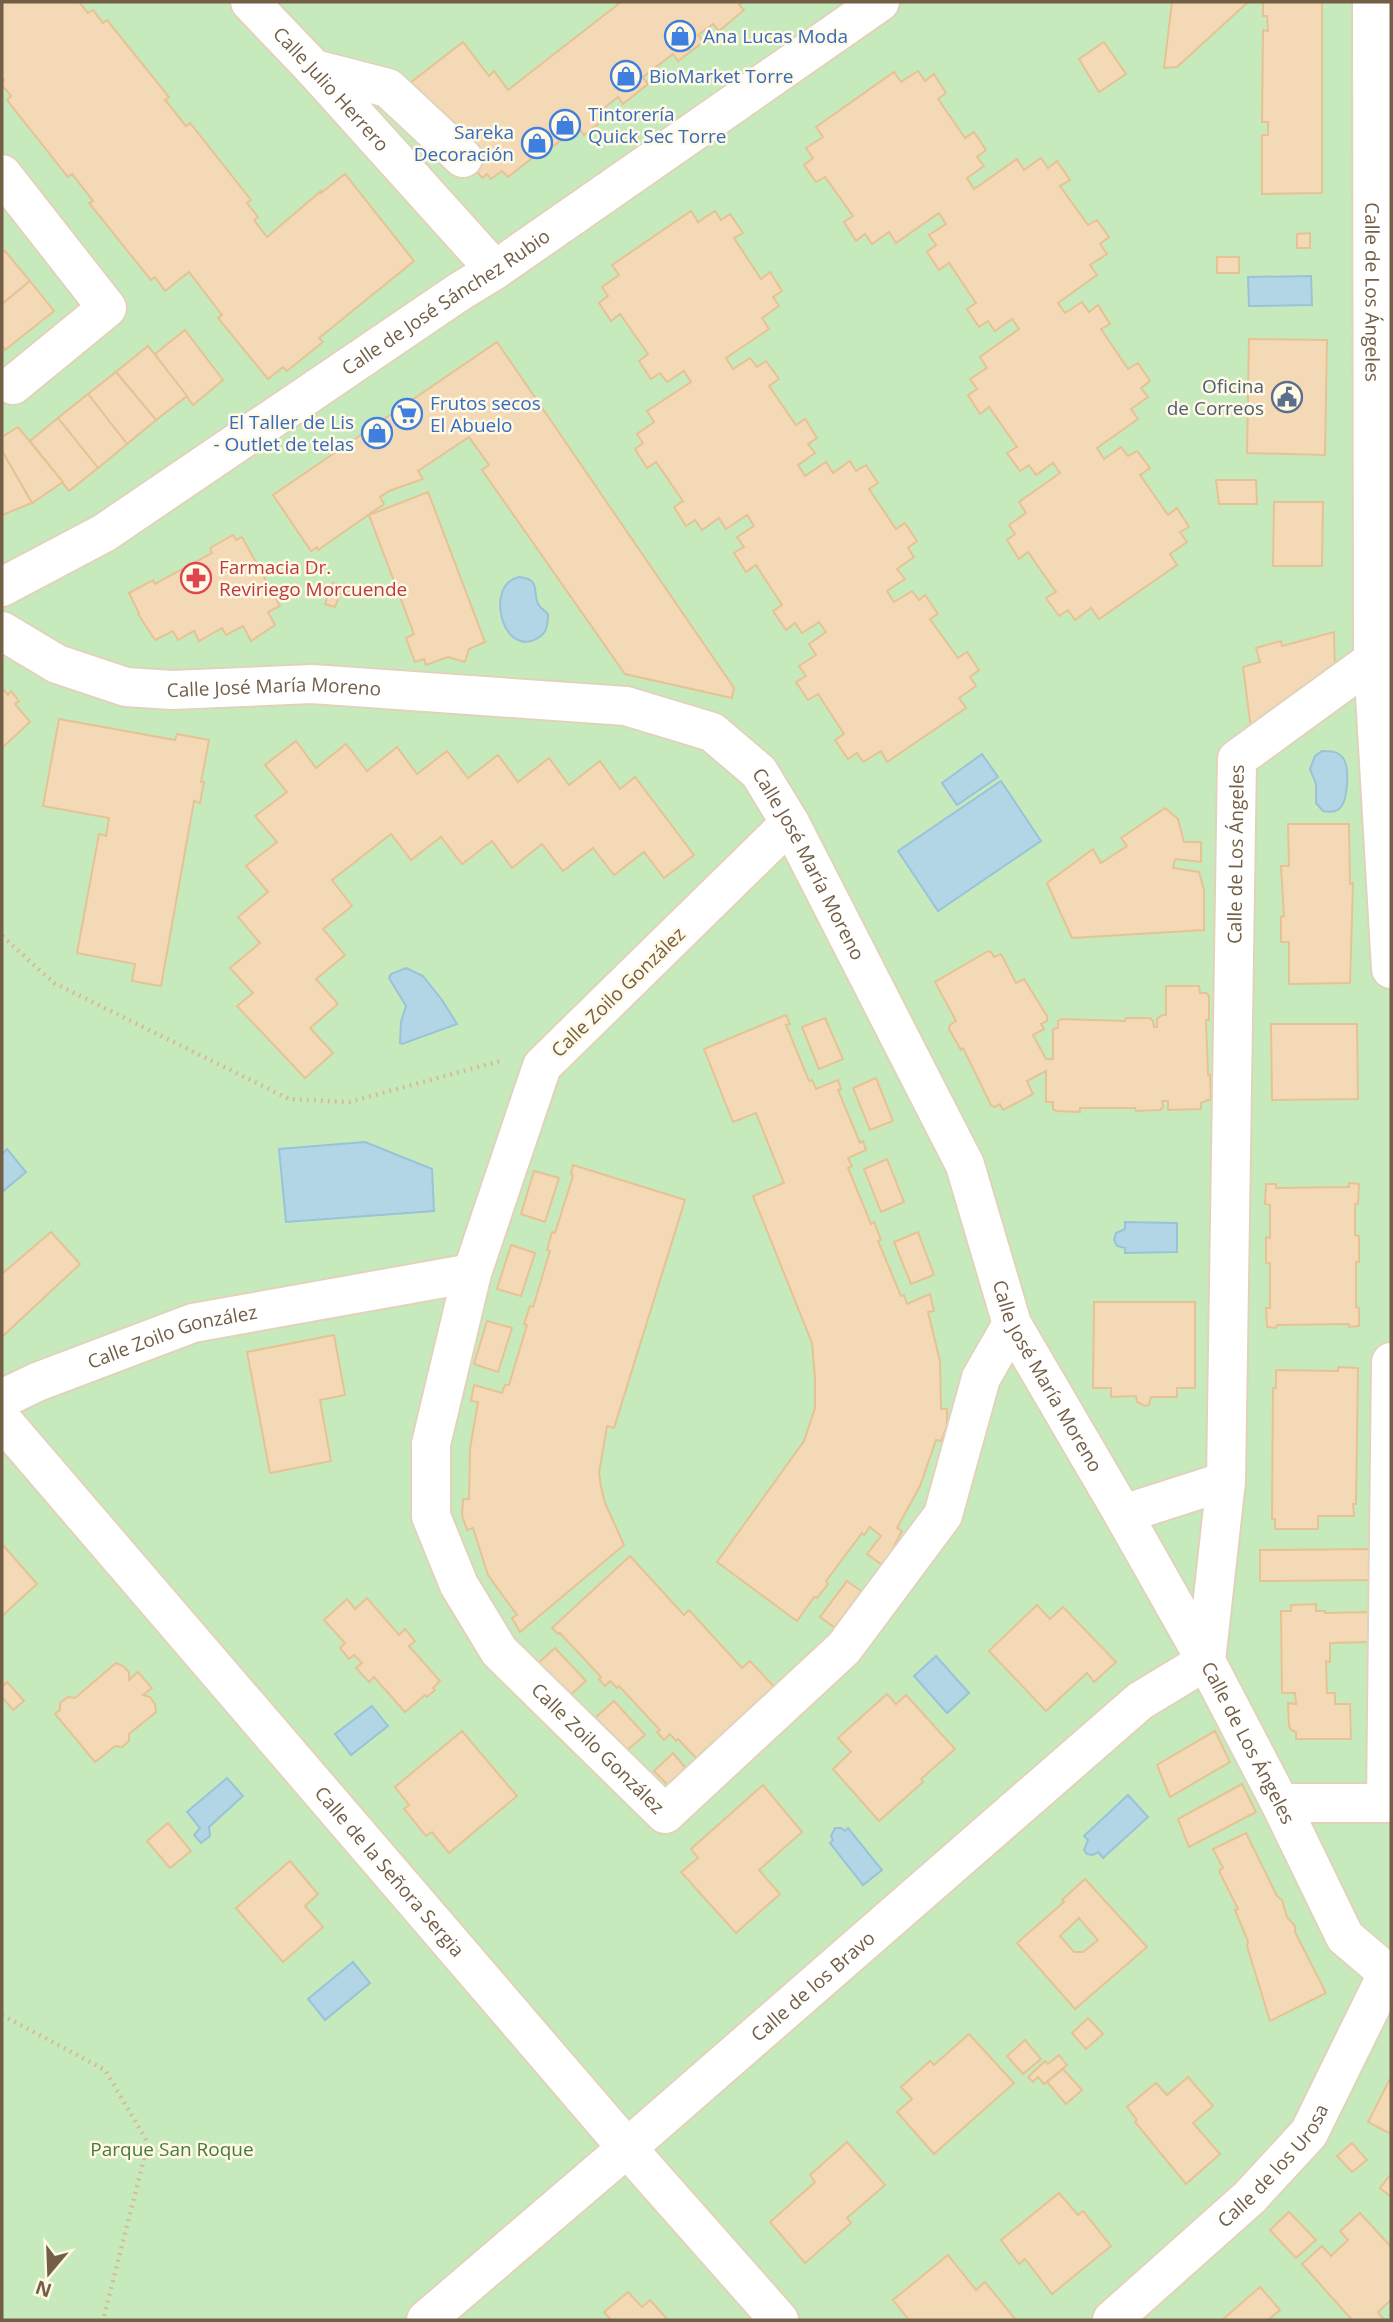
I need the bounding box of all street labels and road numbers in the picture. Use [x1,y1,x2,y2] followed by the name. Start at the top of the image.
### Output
[267,21,395,157] street label: Calle Julio Herrero
[1359,202,1386,382] street label: Calle de Los Ángeles
[337,223,555,381] street label: Calle de José Sánchez Rubio
[166,671,382,703] street label: Calle José María Moreno
[746,763,871,964] street label: Calle José María Moreno
[1221,764,1250,944] street label: Calle de Los Ángeles
[545,921,691,1063] street label: Calle Zoilo González
[987,1277,1109,1477] street label: Calle José María Moreno
[84,1299,259,1375] street label: Calle Zoilo González
[1196,1657,1301,1828] street label: Calle de Los Ángeles
[526,1677,670,1820] street label: Calle Zoilo González
[309,1781,470,1962] street label: Calle de la Señora Sergia
[745,1925,880,2047] street label: Calle de los Bravo
[1212,2099,1334,2233] street label: Calle de los Urosa

